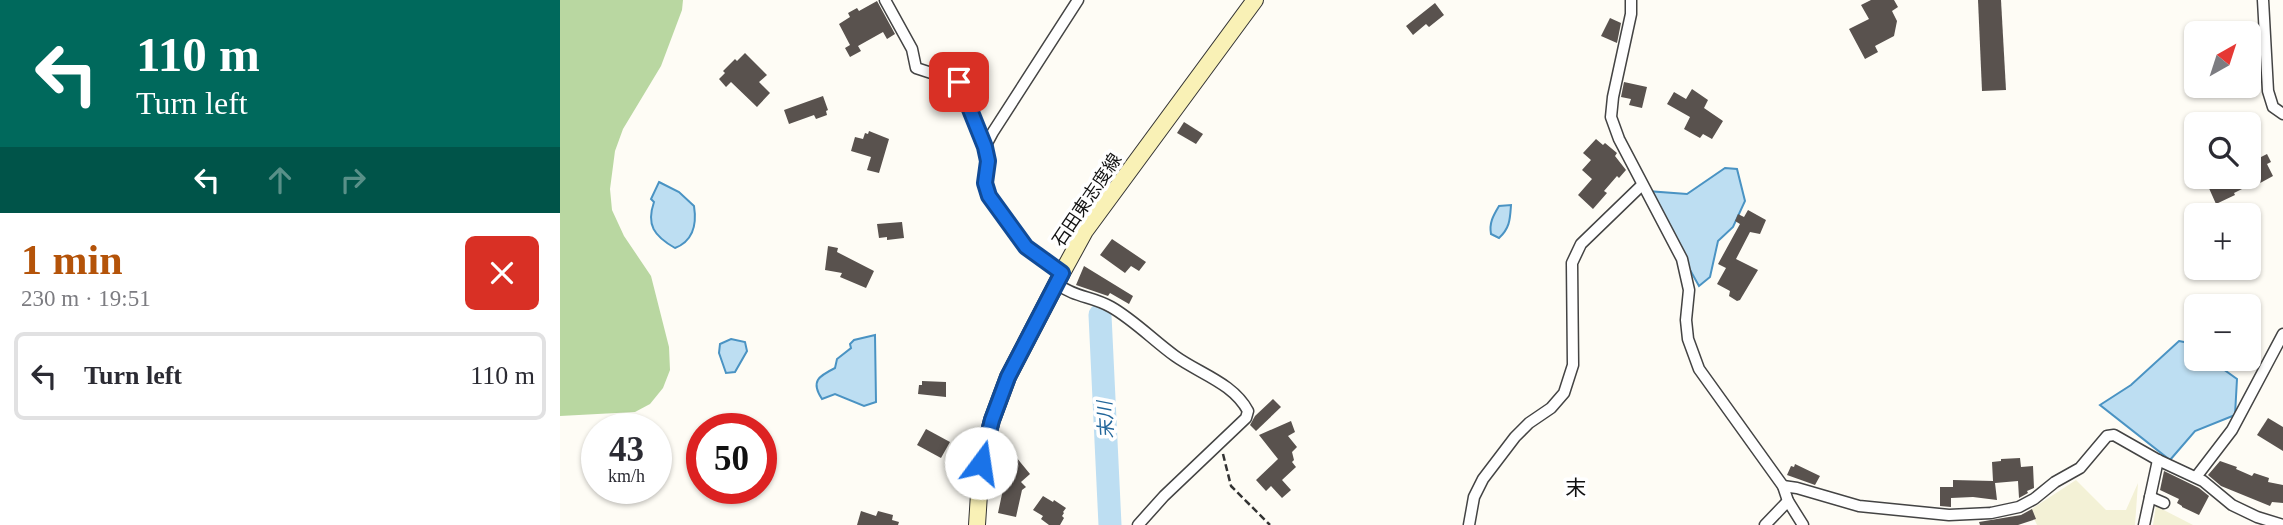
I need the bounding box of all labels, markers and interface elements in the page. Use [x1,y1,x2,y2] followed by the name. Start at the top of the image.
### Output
[2184,21,2261,98] north arrow
[2184,21,2261,371] map controls
[136,27,260,82] text: 110 m
[21,28,112,119] icon: left
[929,52,989,112] pin
[940,63,978,101] icon: arrive
[136,85,248,121] text: Turn left
[2184,112,2261,189] button: search
[1049,150,1125,250] street label: 石田東志度線
[188,161,226,199] icon: left
[261,161,299,199] icon: ahead
[334,161,372,199] icon: right
[2184,203,2261,280] button: +
[465,236,539,310] button: close
[21,237,123,283] text: 1 min
[21,286,151,311] text: 230 m · 19:51
[2184,294,2261,371] button: −
[25,357,63,395] icon: left
[84,361,182,390] text: Turn left
[470,361,535,390] text: 110 m
[1094,398,1117,440] water label: 末川
[686,413,777,504] speed limit sign: 50
[944,426,1018,500] position arrow
[609,430,644,469] text: 43
[608,466,645,486] text: km/h
[1566,476,1587,500] district label: 末

